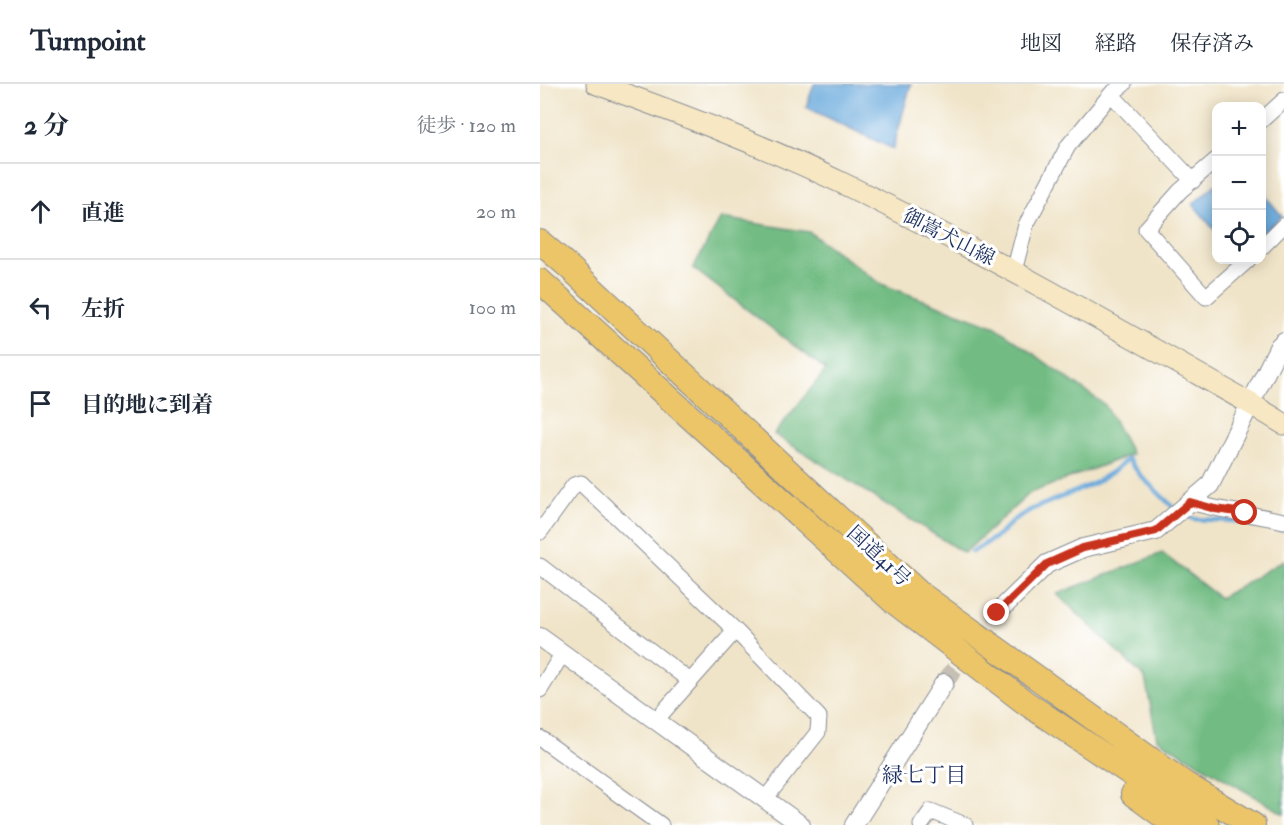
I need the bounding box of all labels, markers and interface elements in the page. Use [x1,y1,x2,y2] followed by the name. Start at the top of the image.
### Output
[30,24,146,59] text: Turnpoint
[1020,30,1062,57] text: 地図
[1095,30,1137,57] text: 経路
[1170,30,1254,57] text: 保存済み
[1212,102,1266,264] map controls
[1212,102,1266,156] button: +
[24,110,69,142] text: 2 分
[416,113,516,138] text: 徒歩 · 120 m
[1212,156,1266,210] button: −
[24,195,57,228] icon: ahead
[81,199,125,227] text: 直進
[476,199,516,224] text: 20 m
[899,203,999,271] street label: 御嵩犬山線
[1212,210,1266,264] button: locate
[24,291,57,324] icon: left
[81,295,125,323] text: 左折
[469,295,516,320] text: 100 m
[24,387,57,420] icon: arrive
[81,391,213,419] text: 目的地に到着
[1231,499,1257,525] route start
[842,520,916,592] street label: 国道41号
[983,599,1009,625] route end
[882,762,966,789] district label: 緑七丁目

